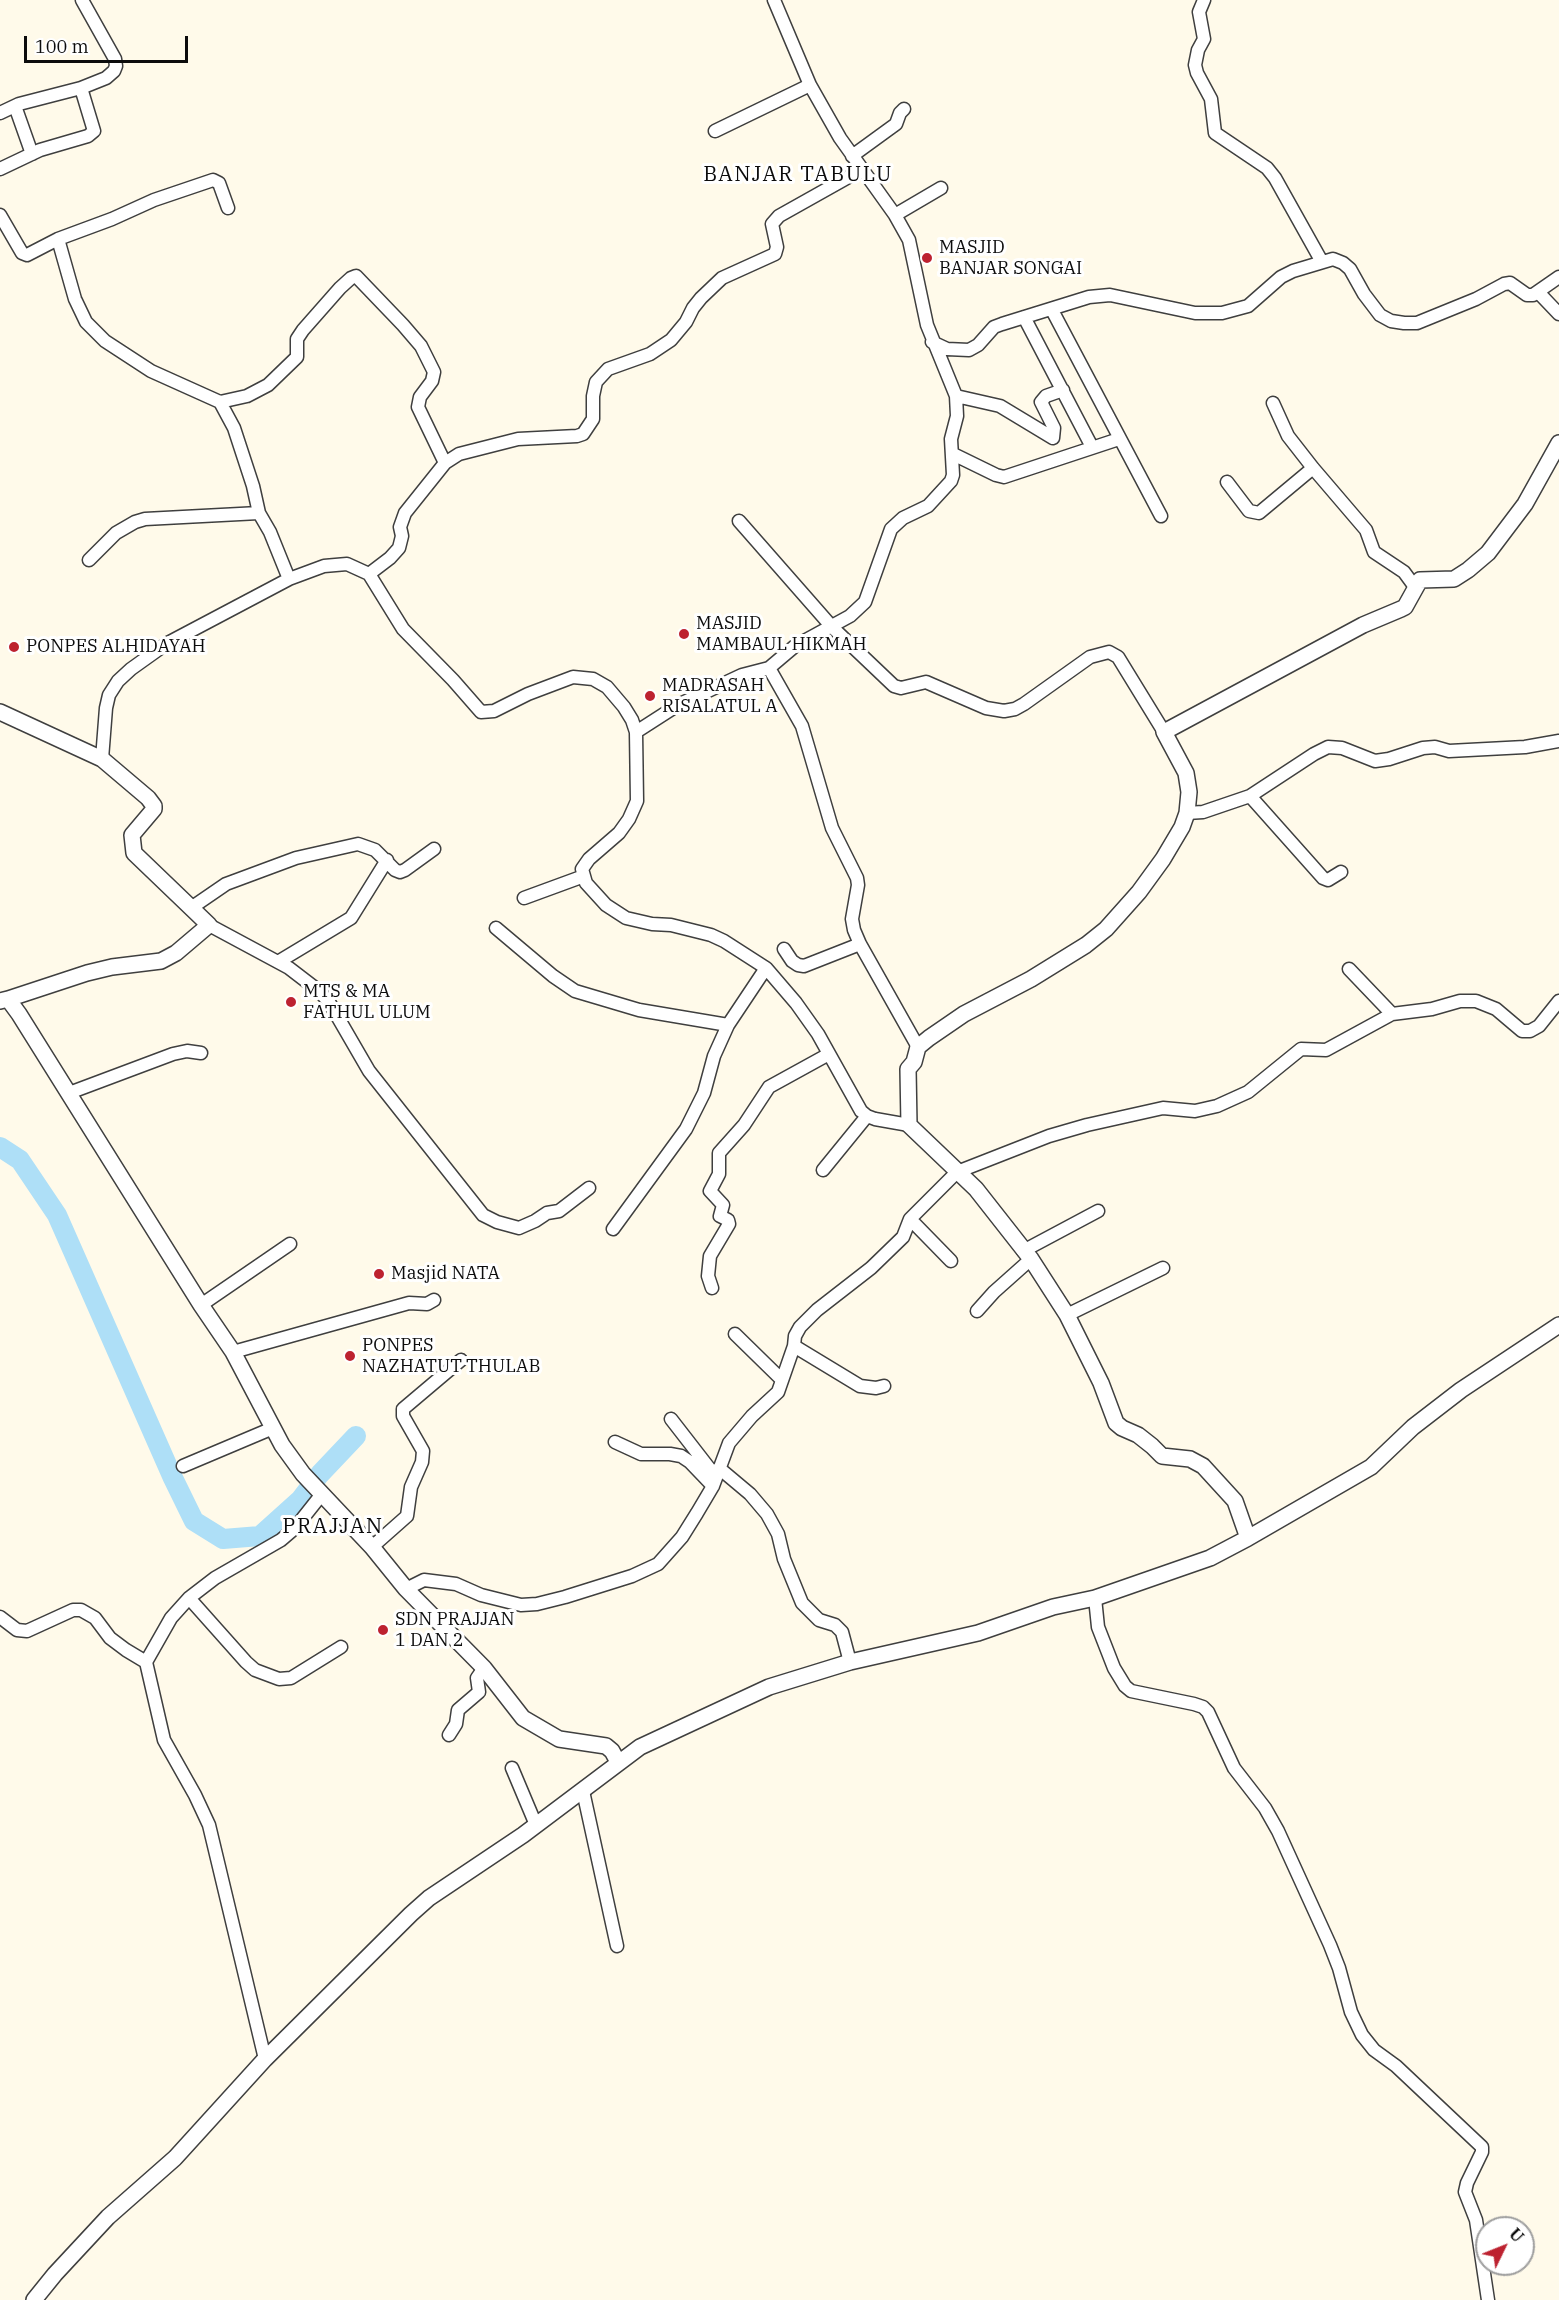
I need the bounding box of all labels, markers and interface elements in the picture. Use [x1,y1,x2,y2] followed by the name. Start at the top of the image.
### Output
[27,24,190,62] scale bar
[35,35,89,58] text: 100 m
[703,162,893,188] district label: BANJAR TABULU
[939,237,1082,280] place label: MASJID BANJAR SONGAI
[920,251,934,265] marker: MASJID BANJAR SONGAI
[696,613,867,656] place label: MASJID MAMBAUL HIKMAH
[677,627,691,641] marker: MASJID MAMBAUL HIKMAH
[26,636,206,658] place label: PONPES ALHIDAYAH
[7,640,21,654] marker: PONPES ALHIDAYAH
[662,675,777,718] place label: MADRASAH RISALATUL A
[643,689,657,703] marker: MADRASAH RISALATUL A
[303,981,431,1024] place label: MTS & MA FATHUL ULUM
[284,995,298,1009] marker: MTS & MA FATHUL ULUM
[391,1263,500,1285] place label: Masjid NATA
[372,1267,386,1281] marker: Masjid NATA
[362,1335,540,1378] place label: PONPES NAZHATUT THULAB
[343,1349,357,1363] marker: PONPES NAZHATUT THULAB
[282,1514,384,1540] district label: PRAJJAN
[395,1609,514,1652] place label: SDN PRAJJAN 1 DAN 2
[376,1623,390,1637] marker: SDN PRAJJAN 1 DAN 2
[1475,2216,1535,2276] north arrow
[1505,2224,1528,2246] text: U

